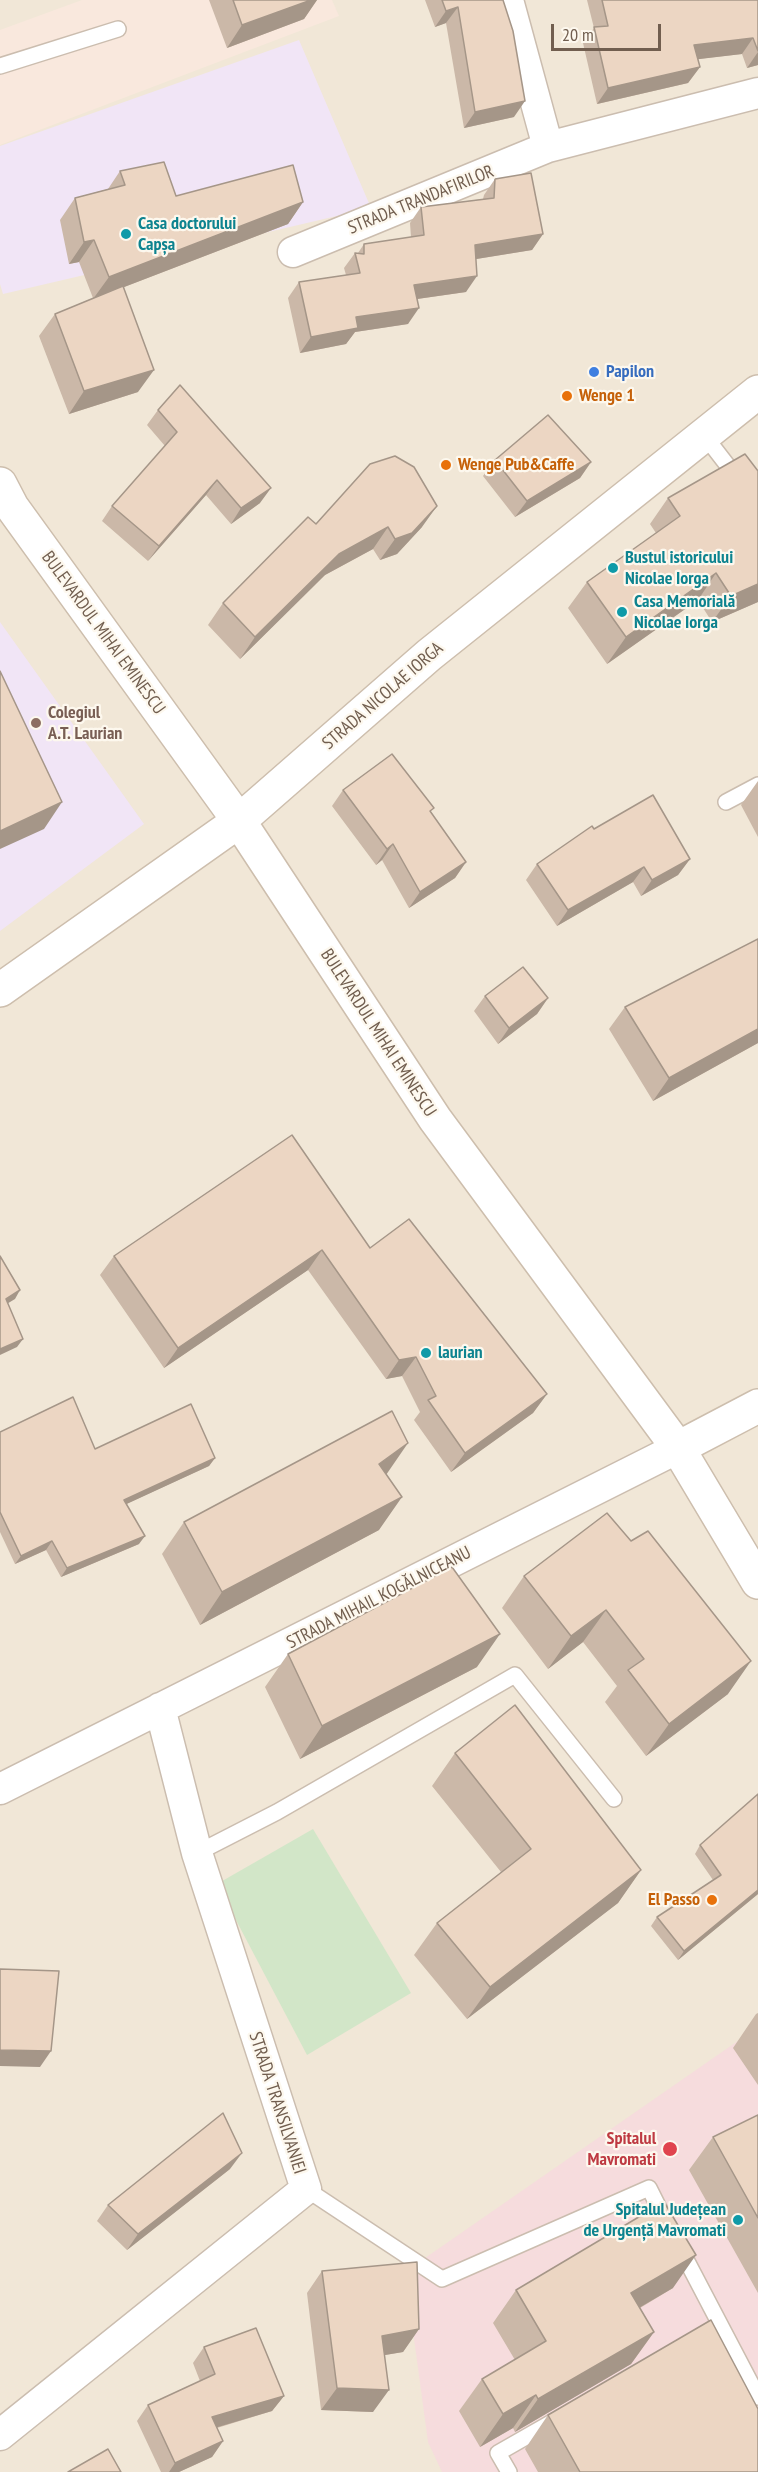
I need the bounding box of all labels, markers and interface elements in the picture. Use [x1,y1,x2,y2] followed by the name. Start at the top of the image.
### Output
[554,12,664,50] scale bar
[562,23,594,46] text: 20 m
[345,161,497,239] street label: STRADA TRANDAFIRILOR
[138,213,236,256] place label: Casa doctorului Capșa
[119,227,133,241] marker: Casa doctorului Capșa
[606,361,654,383] place label: Papilon
[587,365,601,379] marker: Papilon
[579,385,635,407] place label: Wenge 1
[560,389,574,403] marker: Wenge 1
[458,454,574,476] place label: Wenge Pub&Caffe
[439,458,453,472] marker: Wenge Pub&Caffe
[37,547,169,719] street label: BULEVARDUL MIHAI EMINESCU
[625,547,733,590] place label: Bustul istoricului Nicolae Iorga
[606,561,620,575] marker: Bustul istoricului Nicolae Iorga
[634,591,735,634] place label: Casa Memorială Nicolae Iorga
[615,605,629,619] marker: Casa Memorială Nicolae Iorga
[318,638,448,754] street label: STRADA NICOLAE IORGA
[48,702,122,744] place label: Colegiul A.T. Laurian
[29,716,43,730] marker: Colegiul A.T. Laurian
[316,945,440,1121] street label: BULEVARDUL MIHAI EMINESCU
[438,1342,483,1364] place label: laurian
[419,1346,433,1360] marker: laurian
[283,1542,475,1654] street label: STRADA MIHAIL KOGĂLNICEANU
[648,1889,700,1911] place label: El Passo
[705,1893,719,1907] marker: El Passo
[244,2029,310,2177] street label: STRADA TRANSILVANIEI
[587,2128,656,2170] place label: Spitalul Mavromati
[661,2140,679,2158] marker: Spitalul Mavromati
[583,2199,726,2242] place label: Spitalul Județean de Urgență Mavromati
[731,2213,745,2227] marker: Spitalul Județean de Urgență Mavromati

